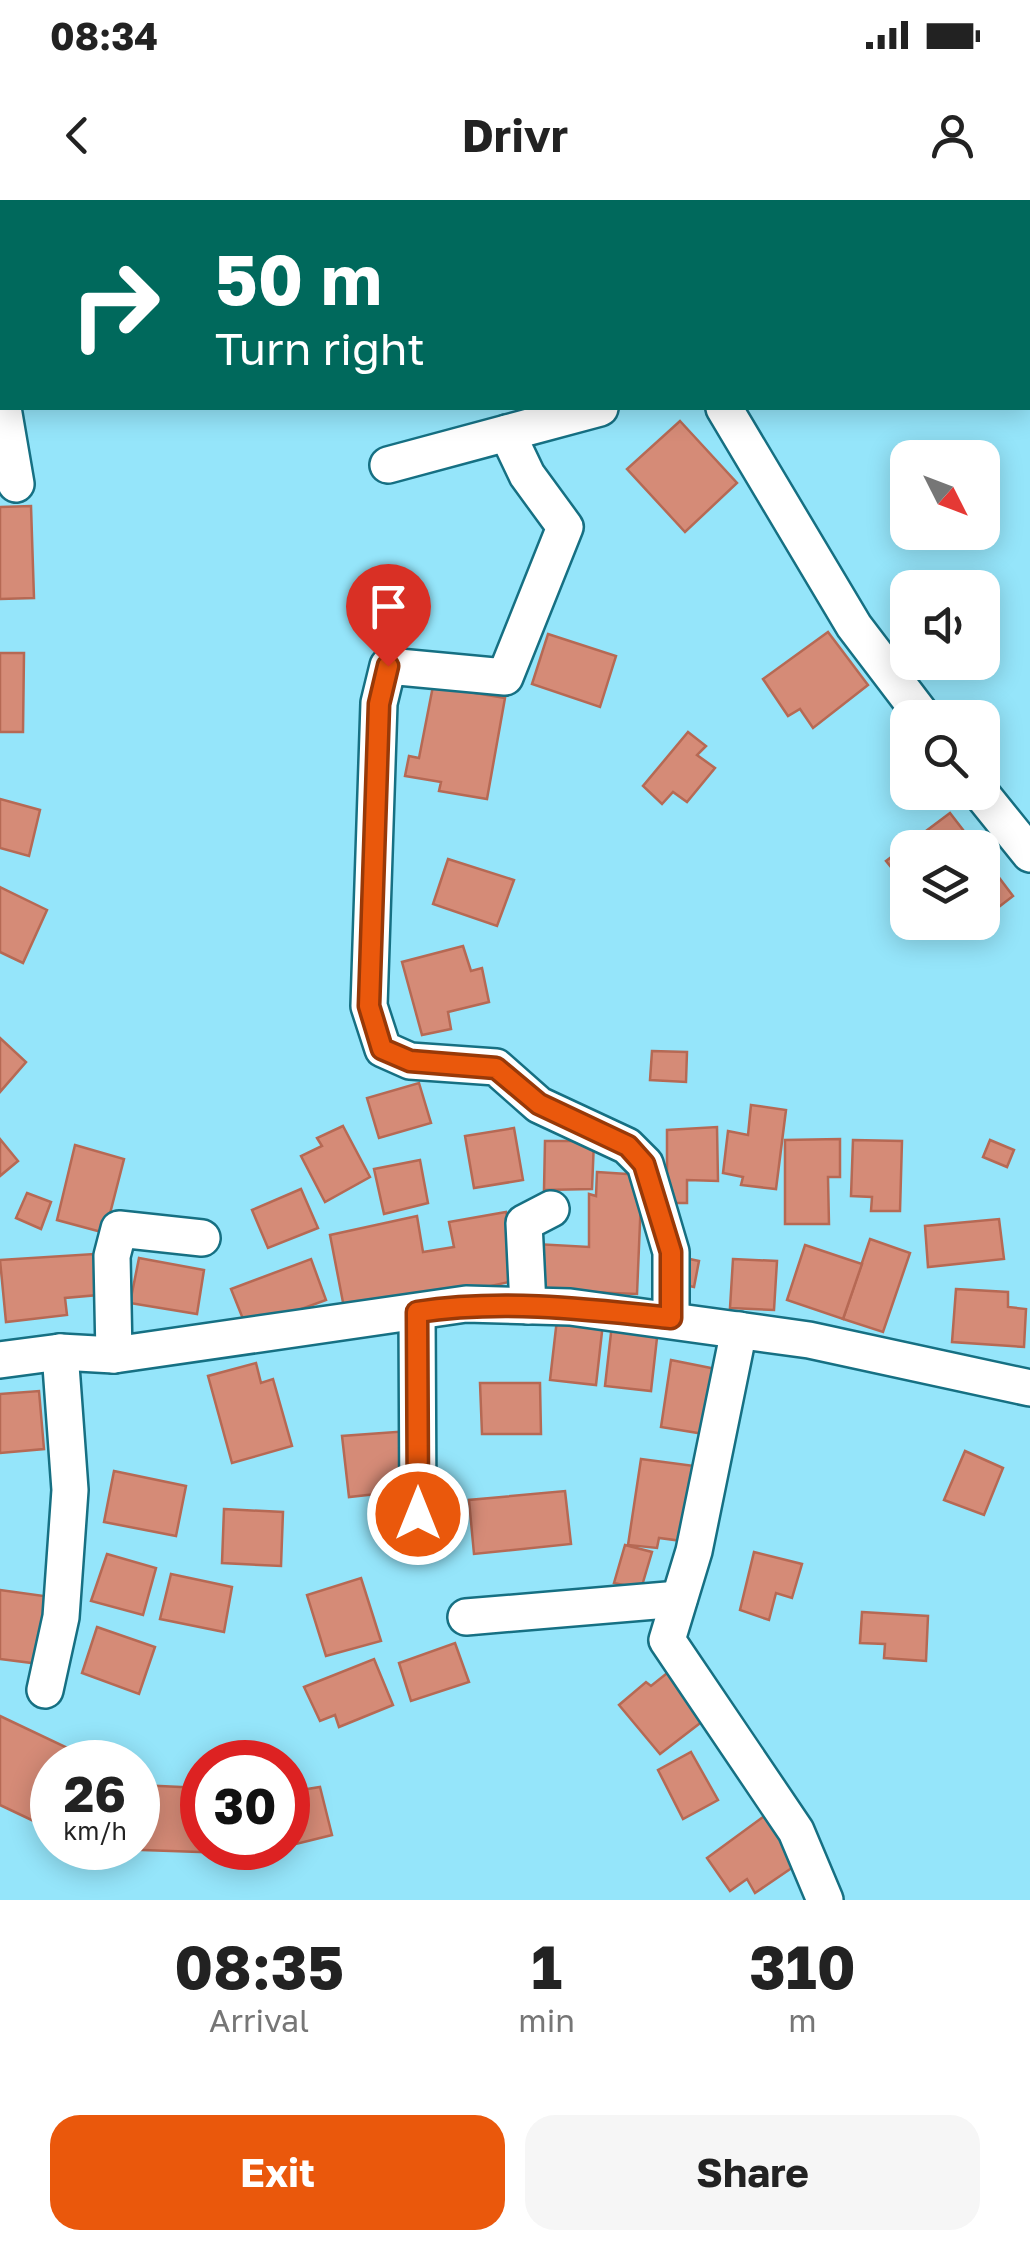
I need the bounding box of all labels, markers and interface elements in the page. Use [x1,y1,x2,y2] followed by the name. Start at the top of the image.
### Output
[50,13,158,58] text: 08:34
[50,108,105,163] icon: back
[462,108,568,162] text: Drivr
[925,108,980,163] icon: person
[215,236,382,320] text: 50 m
[50,240,180,370] icon: right
[215,321,425,375] text: Turn right
[890,440,1000,550] north arrow
[890,440,1000,940] map controls
[346,564,431,667] pin
[890,570,1000,680] button: sound
[361,579,416,634] icon: arrive
[890,700,1000,810] button: search
[890,830,1000,940] button: layers
[366,1462,470,1566] position arrow
[180,1740,310,1870] speed limit sign: 30
[64,1763,126,1823] text: 26
[63,1815,127,1846] text: km/h
[174,1930,344,2002] text: 08:35
[531,1930,562,2002] text: 1
[749,1930,856,2002] text: 310
[209,2001,309,2039] text: Arrival
[518,2001,575,2039] text: min
[788,2001,817,2039] text: m
[50,2115,505,2230] button: Exit
[525,2115,980,2230] button: Share

